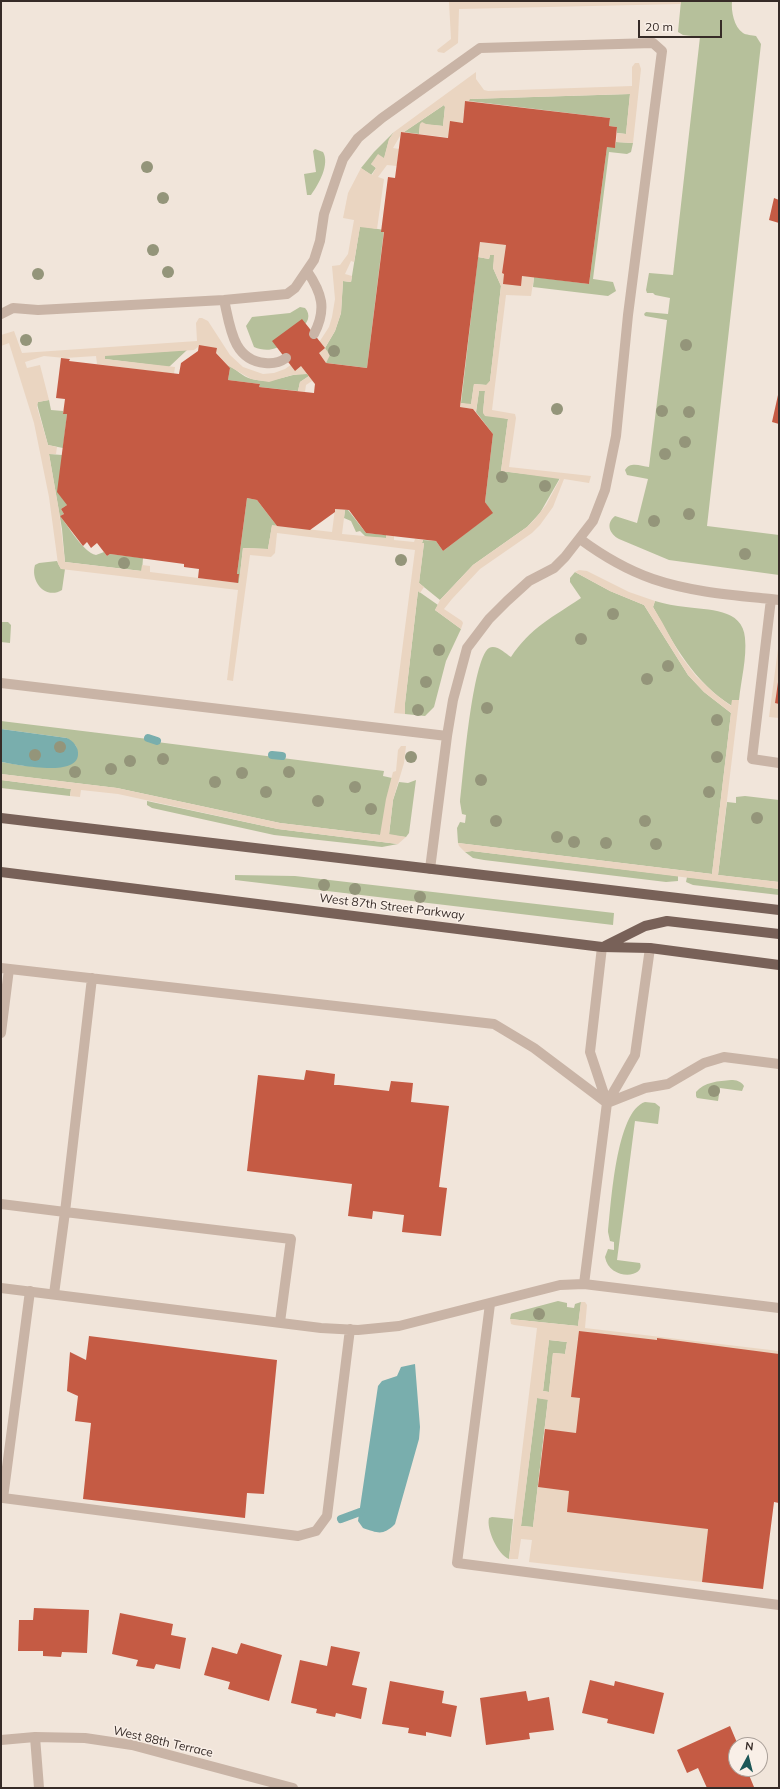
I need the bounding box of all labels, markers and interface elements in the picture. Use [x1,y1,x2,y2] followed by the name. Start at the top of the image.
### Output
[640,12,724,38] scale bar
[645,19,673,34] text: 20 m
[318,891,466,923] street label: West 87th Street Parkway
[112,1723,214,1761] street label: West 88th Terrace
[728,1737,768,1777] north arrow
[744,1739,754,1754] text: N

